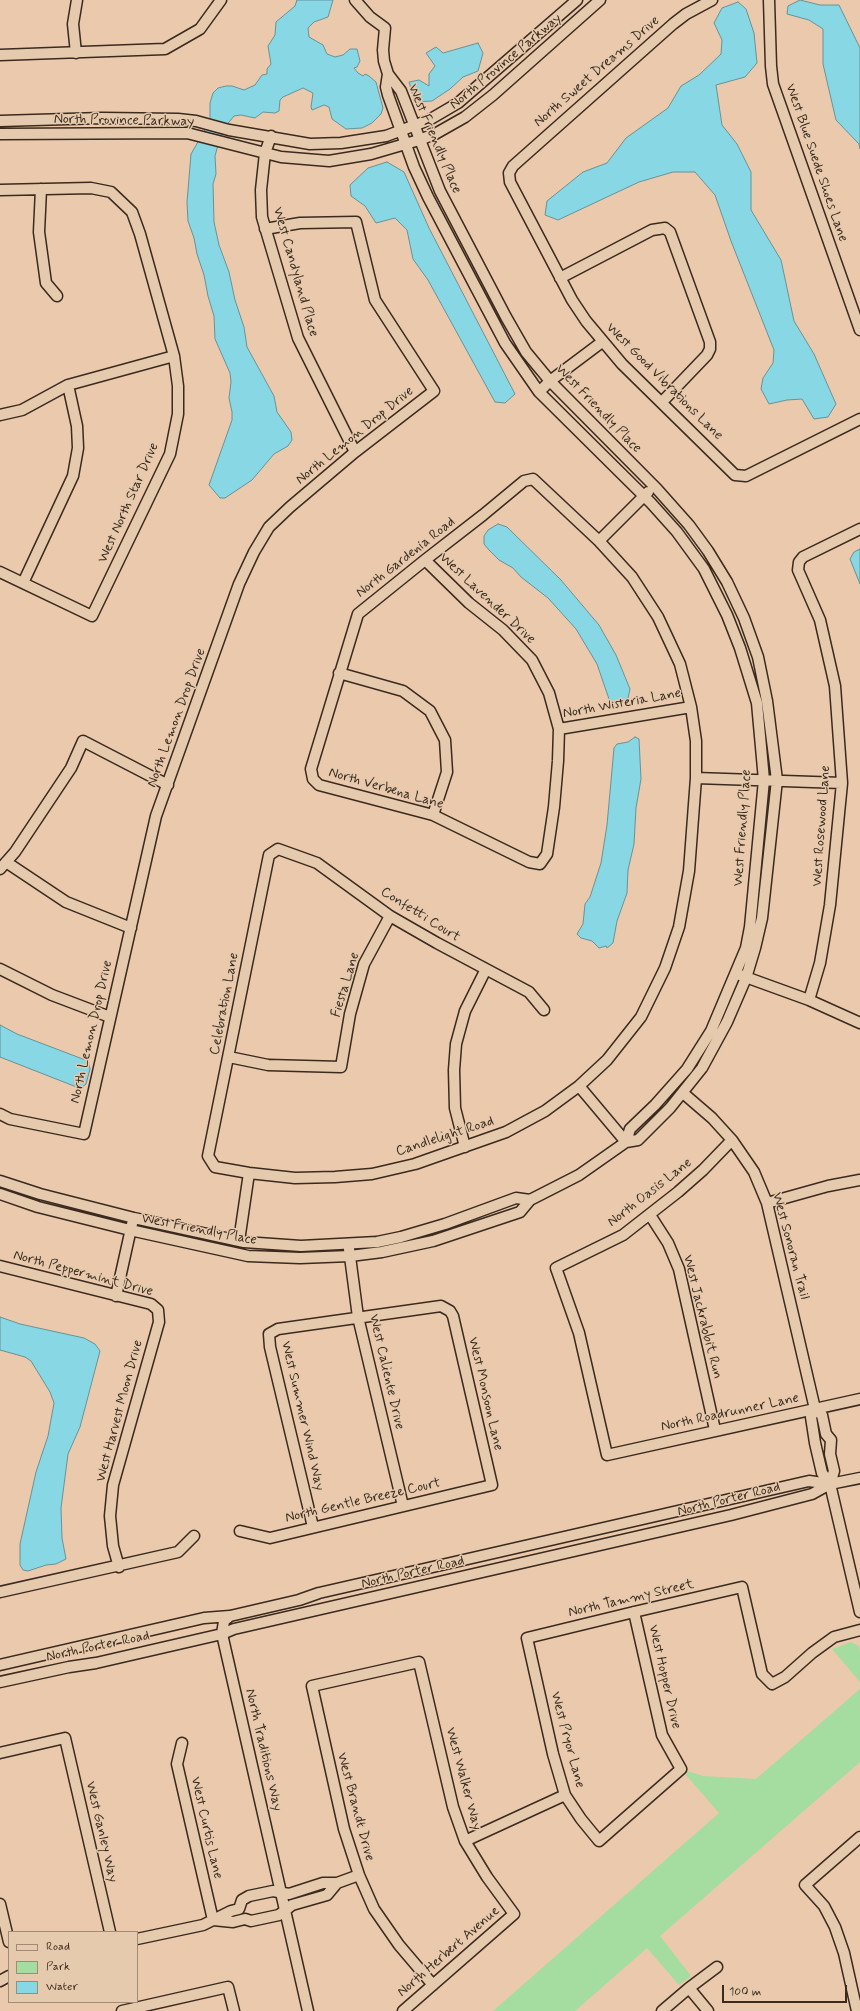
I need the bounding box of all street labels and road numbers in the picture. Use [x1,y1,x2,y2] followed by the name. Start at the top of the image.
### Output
[447,10,565,114] street label: North Province Parkway
[531,13,663,131] street label: North Sweet Dreams Drive
[403,82,465,196] street label: West Friendly Place
[781,82,851,244] street label: West Blue Suede Shoes Lane
[54,111,194,131] street label: North Province Parkway
[268,205,322,339] street label: West Candyland Place
[602,320,726,444] street label: West Good Vibrations Lane
[551,361,645,457] street label: West Friendly Place
[293,383,417,489] street label: North Lemon Drop Drive
[95,440,163,566] street label: West North Star Drive
[353,514,459,602] street label: North Gardenia Road
[435,550,539,648] street label: West Lavender Drive
[144,646,210,790] street label: North Lemon Drop Drive
[562,685,682,723] street label: North Wisteria Lane
[327,765,445,813] street label: North Verbena Lane
[809,765,835,887] street label: West Rosewood Lane
[731,769,755,887] street label: West Friendly Place
[377,884,463,946] street label: Confetti Court
[328,950,364,1020] street label: Fiesta Lane
[207,951,243,1057] street label: Celebration Lane
[67,959,117,1105] street label: North Lemon Drop Drive
[394,1113,496,1161] street label: Candlelight Road
[604,1155,696,1231] street label: North Oasis Lane
[768,1191,812,1301] street label: West Sonoran Trail
[140,1211,258,1249] street label: West Friendly Place
[11,1247,155,1301] street label: North Peppermint Drive
[678,1253,726,1381] street label: West Jackrabbit Run
[365,1313,407,1431] street label: West Caliente Drive
[464,1336,506,1452] street label: West Monsoon Lane
[93,1338,147,1484] street label: West Harvest Moon Drive
[277,1340,327,1492] street label: West Summer Wind Way
[659,1390,801,1436] street label: North Roadrunner Lane
[284,1475,442,1527] street label: North Gentle Breeze Court
[676,1479,782,1521] street label: North Porter Road
[360,1553,466,1593] street label: North Porter Road
[567,1576,695,1622] street label: North Tammy Street
[644,1623,684,1731] street label: West Hopper Drive
[45,1628,151,1666] street label: North Porter Road
[241,1687,285,1813] street label: North Traditions Way
[546,1690,588,1790] street label: West Pryor Lane
[441,1726,485,1832] street label: West Walker Way
[332,1751,378,1863] street label: West Brandt Drive
[186,1775,226,1881] street label: West Curtis Lane
[81,1780,121,1884] street label: West Ganley Way
[394,1903,504,2001] street label: North Herbert Avenue

